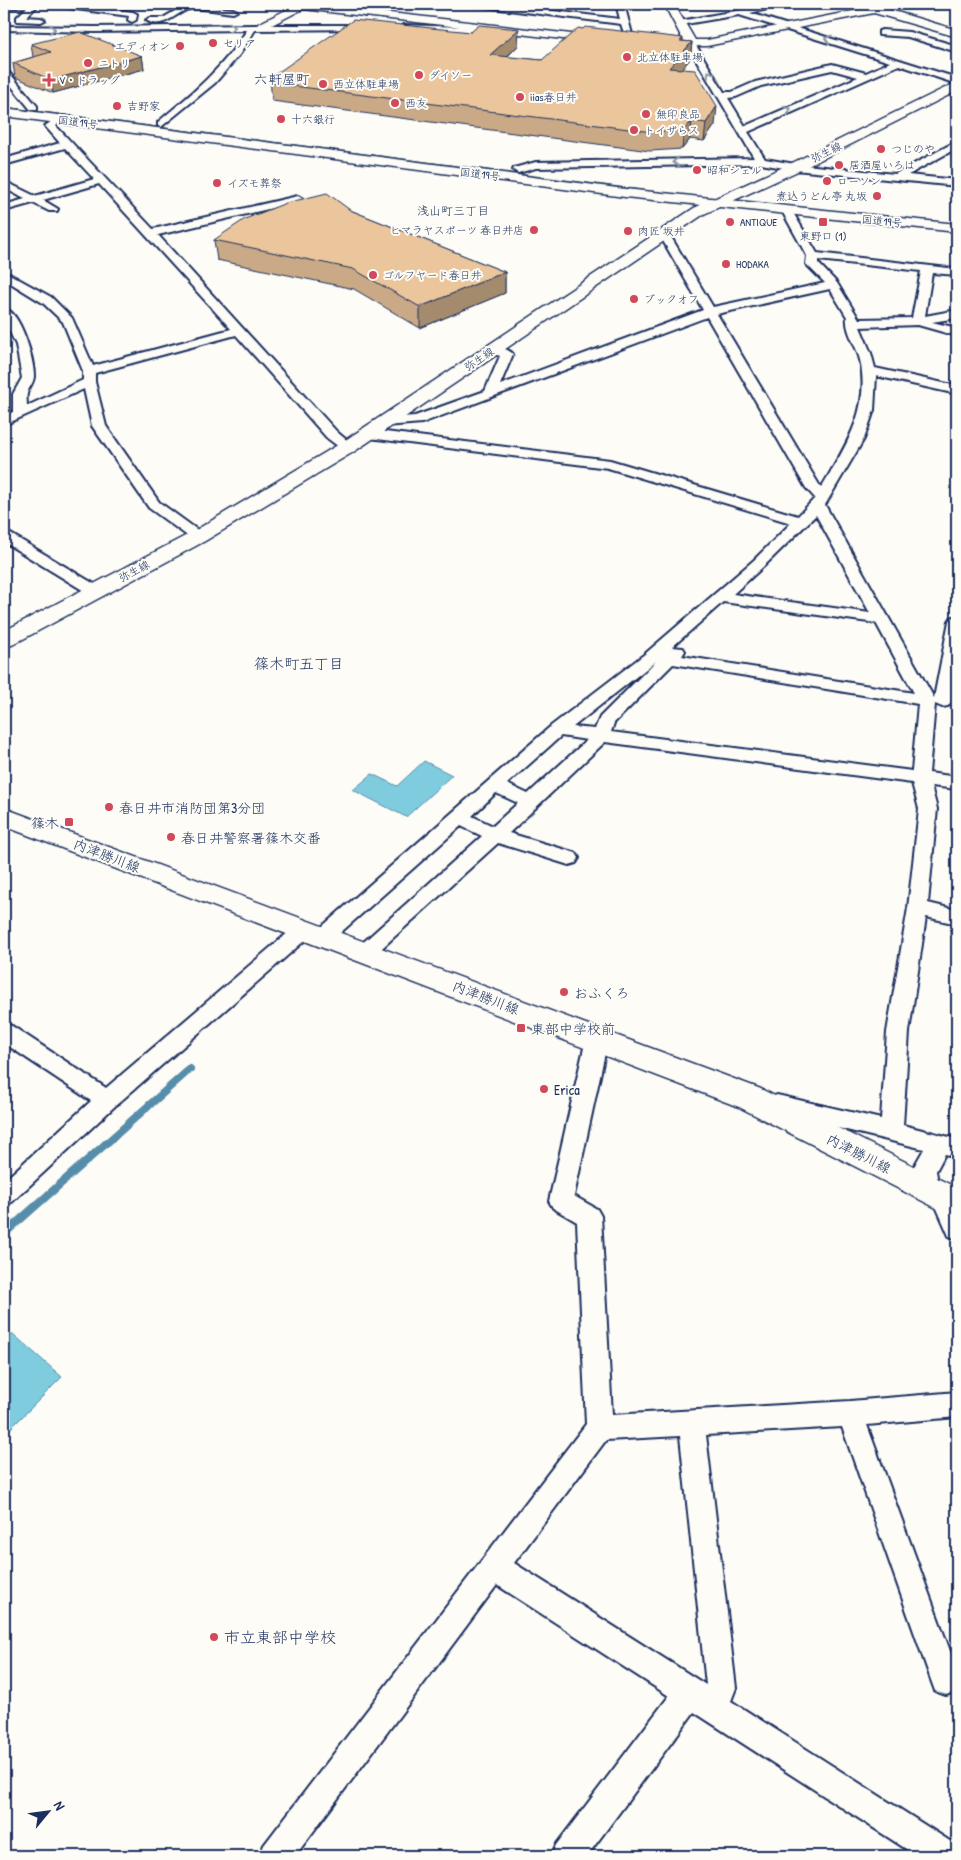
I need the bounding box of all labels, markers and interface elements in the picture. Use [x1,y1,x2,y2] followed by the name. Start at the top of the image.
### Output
[229,22,237,32] one-way arrow
[49,24,57,35] one-way arrow
[824,35,832,45] one-way arrow
[223,36,256,50] place label: セリア
[207,37,219,49] marker: セリア
[115,39,170,53] place label: エディオン
[174,40,186,52] marker: エディオン
[637,50,703,64] place label: 北立体駐車場
[621,51,633,63] marker: 北立体駐車場
[98,56,131,70] place label: ニトリ
[82,57,94,69] marker: ニトリ
[429,68,472,82] place label: ダイソー
[254,69,310,88] district label: 六軒屋町
[413,69,425,81] marker: ダイソー
[706,70,716,79] one-way arrow
[59,73,120,87] place label: V・ドラッグ
[43,74,55,86] marker: V・ドラッグ
[333,77,399,91] place label: 西立体駐車場
[317,78,329,90] marker: 西立体駐車場
[530,90,576,104] place label: iias春日井
[514,91,526,103] marker: iias春日井
[405,96,427,110] place label: 西友
[389,97,401,109] marker: 西友
[127,99,160,113] place label: 吉野家
[111,100,123,112] marker: 吉野家
[783,106,792,117] one-way arrow
[656,107,700,121] place label: 無印良品
[640,108,652,120] marker: 無印良品
[291,112,335,126] place label: 十六銀行
[57,113,99,131] street label: 国道19号
[275,113,287,125] marker: 十六銀行
[644,123,699,137] place label: トイザらス
[628,124,640,136] marker: トイザらス
[808,138,844,166] street label: 弥生線
[891,142,935,156] place label: つじのや
[875,143,887,155] marker: つじのや
[672,157,680,168] one-way arrow
[849,158,915,172] place label: 居酒屋いろは
[833,159,845,171] marker: 居酒屋いろは
[707,163,762,177] place label: 昭和シェル
[691,164,703,176] marker: 昭和シェル
[459,165,501,183] street label: 国道19号
[837,174,881,188] place label: ローソン
[821,175,833,187] marker: ローソン
[227,176,282,190] place label: イズモ葬祭
[211,177,223,189] marker: イズモ葬祭
[776,189,867,203] place label: 煮込うどん亭 丸坂
[871,190,883,202] marker: 煮込うどん亭 丸坂
[417,202,489,219] district label: 浅山町三丁目
[861,212,903,230] street label: 国道19号
[740,215,777,229] place label: ANTIQUE
[724,216,736,228] marker: ANTIQUE
[817,216,829,228] marker: 東野口 (1)
[390,223,524,237] place label: ヒマラヤスポーツ 春日井店
[528,224,540,236] marker: ヒマラヤスポーツ 春日井店
[638,224,685,238] place label: 肉匠 坂井
[622,225,634,237] marker: 肉匠 坂井
[799,229,847,243] place label: 東野口 (1)
[736,257,770,271] place label: HODAKA
[720,258,732,270] marker: HODAKA
[383,268,482,282] place label: ゴルフヤード春日井
[367,269,379,281] marker: ゴルフヤード春日井
[644,292,699,306] place label: ブックオフ
[628,293,640,305] marker: ブックオフ
[461,344,497,374] street label: 弥生線
[116,557,152,585] street label: 弥生線
[254,653,344,674] district label: 篠木町五丁目
[119,798,265,817] place label: 春日井市消防団第3分団
[103,801,115,813] marker: 春日井市消防団第3分団
[31,813,59,832] place label: 篠木
[63,816,75,828] marker: 篠木
[181,828,321,847] place label: 春日井警察署篠木交番
[165,831,177,843] marker: 春日井警察署篠木交番
[71,834,143,876] street label: 内津勝川線
[450,976,522,1018] street label: 内津勝川線
[574,983,630,1002] place label: おふくろ
[558,986,570,998] marker: おふくろ
[531,1019,615,1038] place label: 東部中学校前
[515,1022,527,1034] marker: 東部中学校前
[554,1080,580,1099] place label: Erica
[538,1083,550,1095] marker: Erica
[824,1129,894,1177] street label: 内津勝川線
[224,1626,336,1648] place label: 市立東部中学校
[208,1631,220,1643] marker: 市立東部中学校
[22,1788,72,1838] north arrow
[50,1798,70,1814] text: N

